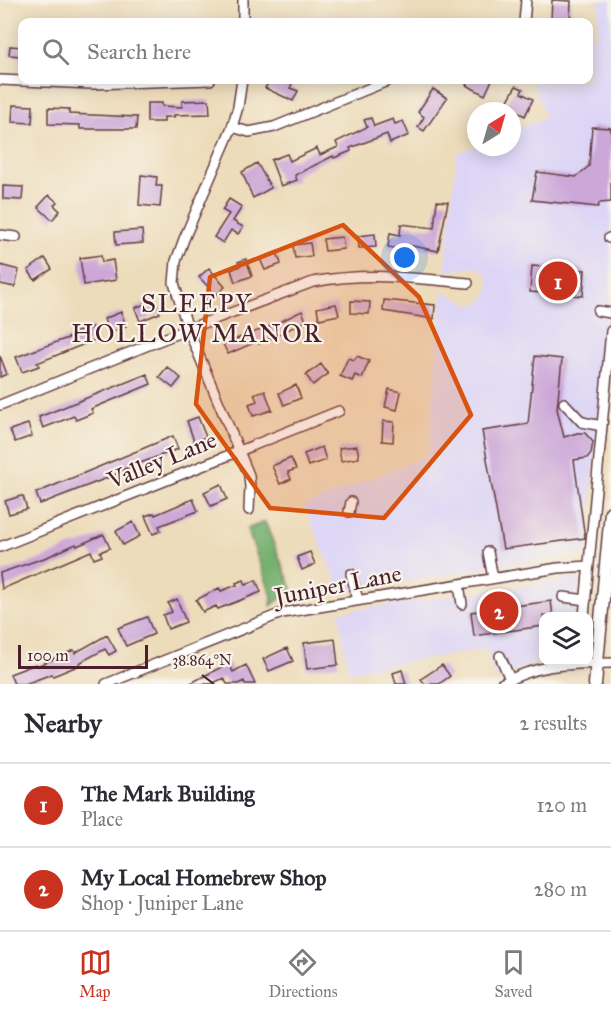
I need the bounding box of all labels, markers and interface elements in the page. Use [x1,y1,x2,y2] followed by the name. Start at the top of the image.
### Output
[18,18,593,84] search box
[39,35,72,68] icon: search
[87,38,191,65] text: Search here
[467,102,521,156] north arrow
[390,243,419,272] your location
[538,258,578,304] pin: 1
[71,287,323,349] district label: SLEEPY HOLLOW MANOR
[102,425,221,496] street label: Valley Lane
[269,558,404,613] street label: Juniper Lane
[480,588,518,634] pin: 2
[539,612,593,666] map controls
[539,612,593,666] button: layers
[18,642,148,670] scale bar
[27,646,69,665] text: 100 m
[172,651,232,669] text: 38.864°N
[24,707,102,739] text: Nearby
[519,711,587,735] text: 2 results
[81,780,255,807] text: The Mark Building
[40,793,47,817] text: 1
[536,793,587,817] text: 120 m
[81,807,123,831] text: Place
[81,864,327,891] text: My Local Homebrew Shop
[39,877,48,901] text: 2
[534,877,587,901] text: 280 m
[81,891,244,915] text: Shop · Juniper Lane
[79,946,112,1001] tab: Map
[269,946,337,1001] tab: Directions
[494,946,532,1001] tab: Saved

